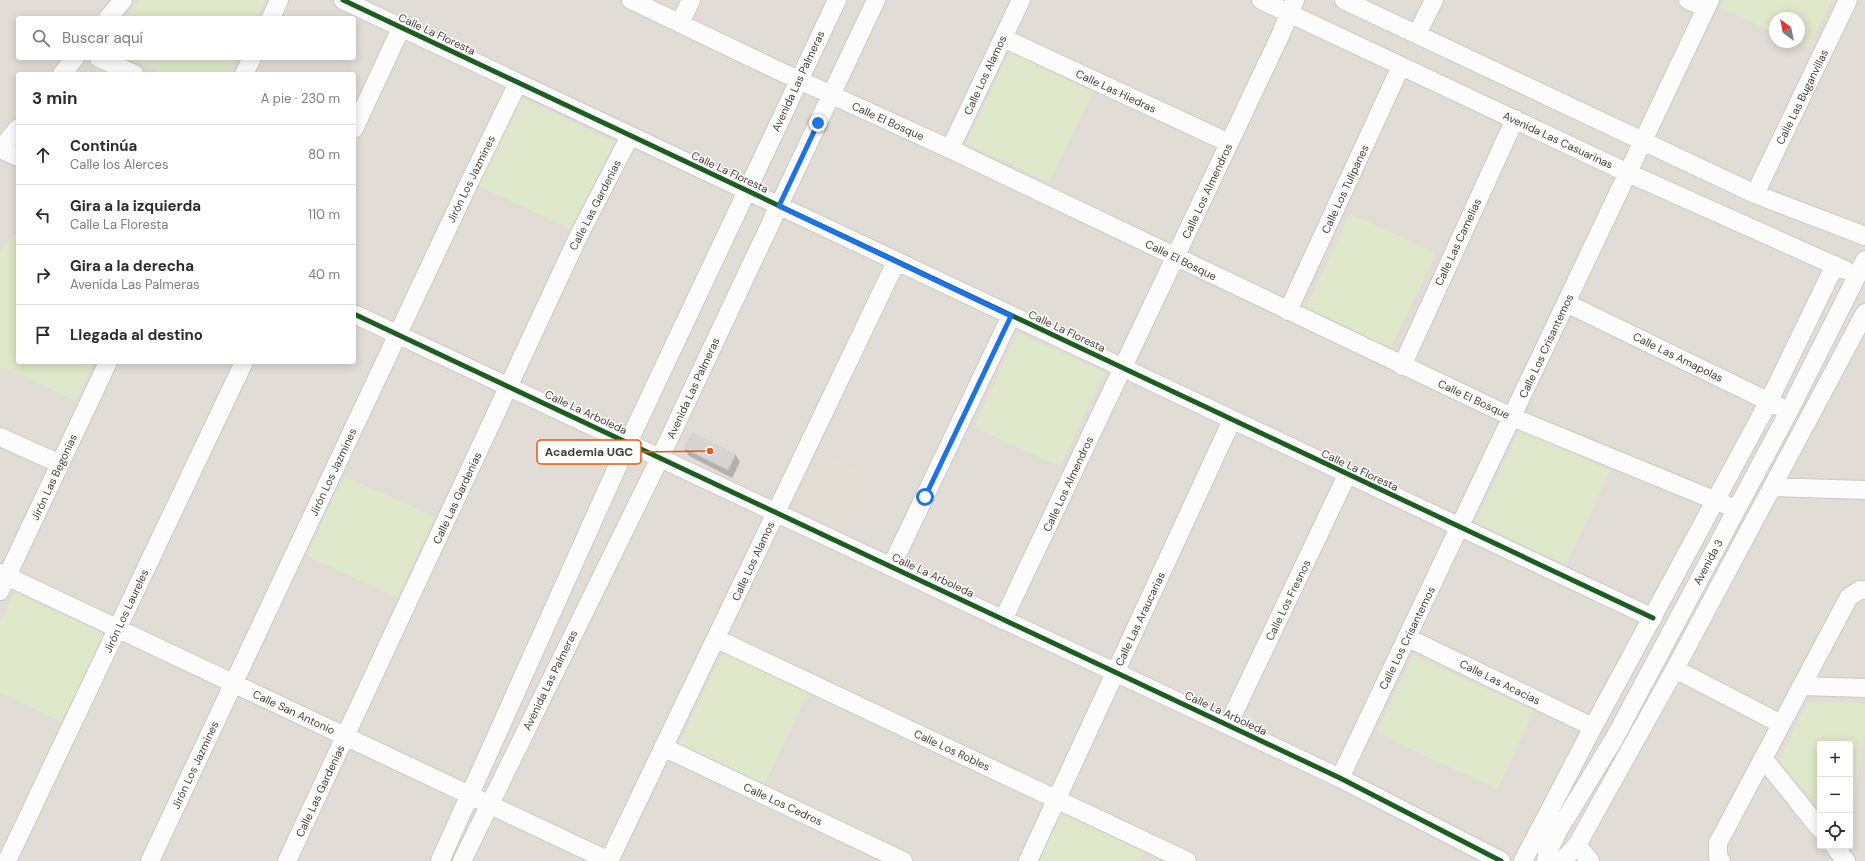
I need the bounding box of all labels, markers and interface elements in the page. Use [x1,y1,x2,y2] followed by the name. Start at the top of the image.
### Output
[396,10,478,58] street label: Calle La Floresta
[1769,12,1805,48] north arrow
[16,16,356,60] search box
[30,27,52,49] icon: search
[62,28,143,48] text: Buscar aquí
[768,28,828,134] street label: Avenida Las Palmeras
[960,33,1010,117] street label: Calle Los Alamos
[1773,47,1831,147] street label: Calle Las Buganvillas
[1074,66,1158,116] street label: Calle Las Hiedras
[32,87,77,109] text: 3 min
[261,90,340,107] text: A pie · 230 m
[850,99,926,143] street label: Calle El Bosque
[1501,108,1615,172] street label: Avenida Las Casuarinas
[809,114,827,132] route end
[444,133,498,225] street label: Jirón Los Jazmines
[70,136,137,156] text: Continúa
[1179,141,1235,241] street label: Calle Los Almendros
[1318,142,1372,236] street label: Calle Los Tulipanes
[32,144,54,166] icon: ahead
[308,146,340,163] text: 80 m
[689,148,771,196] street label: Calle La Floresta
[70,156,168,173] text: Calle los Alerces
[566,157,624,253] street label: Calle Las Gardenias
[70,196,201,216] text: Gira a la izquierda
[1432,196,1484,288] street label: Calle Las Camelias
[32,204,54,226] icon: left
[308,206,340,223] text: 110 m
[70,216,168,233] text: Calle La Floresta
[1143,237,1219,283] street label: Calle El Bosque
[70,256,194,276] text: Gira a la derecha
[32,264,54,286] icon: right
[308,266,340,283] text: 40 m
[70,276,200,293] text: Avenida Las Palmeras
[1516,292,1576,400] street label: Calle Los Crisantemos
[1026,307,1108,355] street label: Calle La Floresta
[32,324,54,346] icon: arrive
[70,325,203,345] text: Llegada al destino
[1631,329,1725,385] street label: Calle Las Amapolas
[663,335,723,441] street label: Avenida Las Palmeras
[1436,376,1512,422] street label: Calle El Bosque
[543,387,629,437] street label: Calle La Arboleda
[307,426,359,518] street label: Jirón Los Jazmines
[28,432,80,522] street label: Jirón Las Begonias
[1040,434,1096,534] street label: Calle Los Almendros
[537,440,641,464] callout: Academia UGC
[545,444,633,460] text: Academia UGC
[1319,446,1401,494] street label: Calle La Floresta
[430,450,484,546] street label: Calle Las Gardenias
[916,488,934,506] route start
[728,519,778,603] street label: Calle Los Alamos
[1690,537,1726,587] street label: Avenida 3
[890,550,976,600] street label: Calle La Arboleda
[1262,557,1314,643] street label: Calle Los Fresnos
[100,567,152,655] street label: Jirón Los Laureles
[1112,570,1168,668] street label: Calle Las Araucarias
[1376,584,1438,692] street label: Calle Los Crisantemos
[520,628,580,732] street label: Avenida Las Palmeras
[1457,656,1543,708] street label: Calle Las Acacias
[251,687,337,737] street label: Calle San Antonio
[1183,688,1269,738] street label: Calle La Arboleda
[169,719,221,811] street label: Jirón Los Jazmines
[912,726,992,774] street label: Calle Los Robles
[1817,741,1853,849] map controls
[1817,741,1853,777] button: +
[293,743,347,839] street label: Calle Las Gardenias
[1817,777,1853,813] button: −
[741,780,825,828] street label: Calle Los Cedros
[1817,813,1853,849] button: locate

